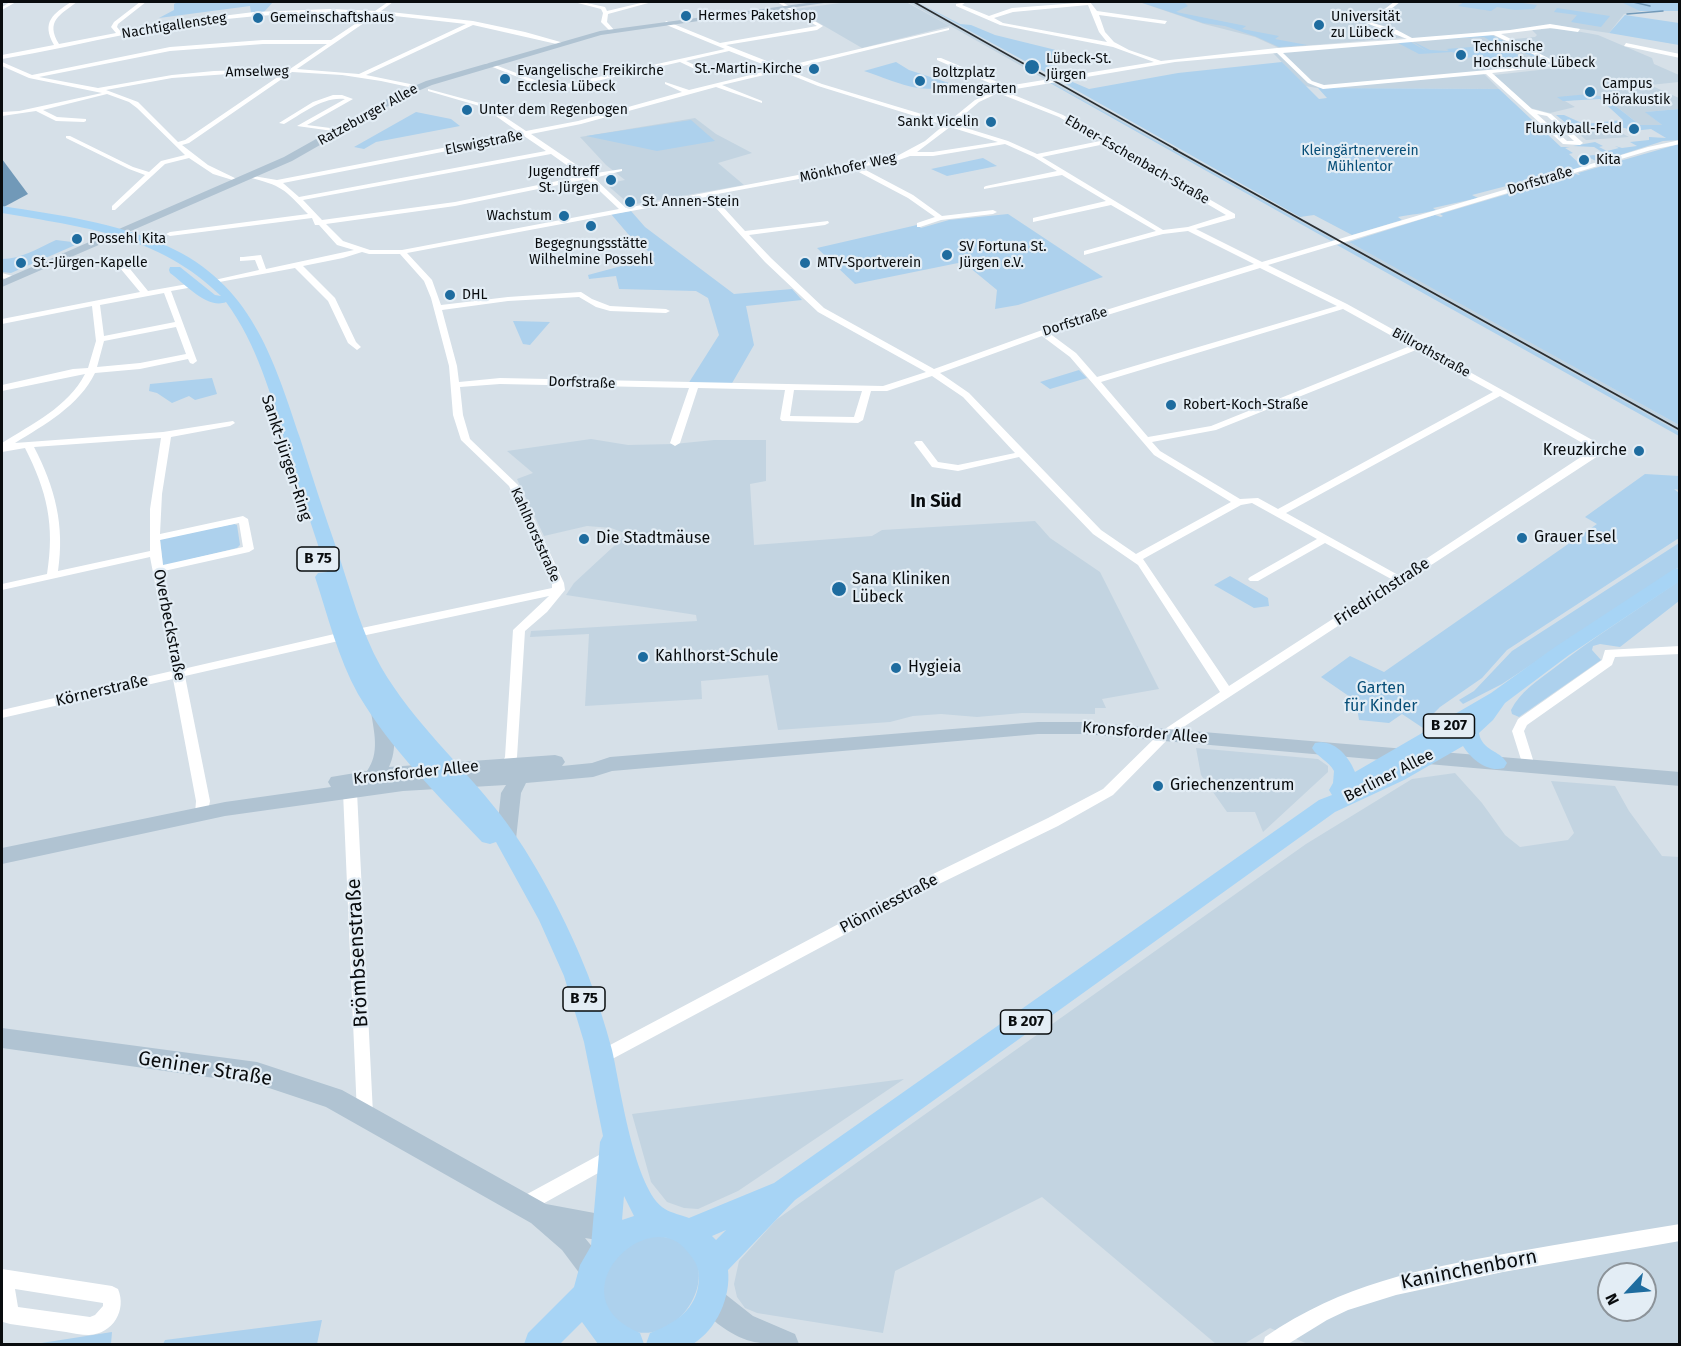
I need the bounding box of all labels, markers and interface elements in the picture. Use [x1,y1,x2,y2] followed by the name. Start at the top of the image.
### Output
[698,8,816,24] place label: Hermes Paketshop
[120,9,228,43] street label: Nachtigallensteg
[679,9,693,23] marker: Hermes Paketshop
[1331,9,1400,42] place label: Universität zu Lübeck
[270,10,394,26] place label: Gemeinschaftshaus
[251,11,265,25] marker: Gemeinschaftshaus
[1312,18,1326,32] marker: Universität zu Lübeck
[1473,39,1595,72] place label: Technische Hochschule Lübeck
[1454,48,1468,62] marker: Technische Hochschule Lübeck
[1046,51,1111,84] place label: Lübeck-St. Jürgen
[1023,58,1041,76] marker: Lübeck-St. Jürgen
[694,61,802,77] place label: St.-Martin-Kirche
[807,62,821,76] marker: St.-Martin-Kirche
[225,63,289,81] street label: Amselweg
[517,63,664,96] place label: Evangelische Freikirche Ecclesia Lübeck
[932,65,1017,98] place label: Boltzplatz Immengarten
[498,72,512,86] marker: Evangelische Freikirche Ecclesia Lübeck
[913,74,927,88] marker: Boltzplatz Immengarten
[1602,76,1670,108] place label: Campus Hörakustik
[315,81,421,149] street label: Ratzeburger Allee
[1583,85,1597,99] marker: Campus Hörakustik
[479,102,628,118] place label: Unter dem Regenbogen
[460,103,474,117] marker: Unter dem Regenbogen
[1062,112,1212,208] street label: Ebner-Eschenbach-Straße
[898,114,979,130] place label: Sankt Vicelin
[984,115,998,129] marker: Sankt Vicelin
[1525,121,1622,137] place label: Flunkyball-Feld
[1627,122,1641,136] marker: Flunkyball-Feld
[444,127,524,159] street label: Elswigstraße
[1301,143,1419,176] park label: Kleingärtnerverein Mühlentor
[798,150,898,186] street label: Mönkhofer Weg
[1596,152,1621,168] place label: Kita
[1577,153,1591,167] marker: Kita
[1505,163,1575,199] street label: Dorfstraße
[528,164,599,196] place label: Jugendtreff St. Jürgen
[604,173,618,187] marker: Jugendtreff St. Jürgen
[642,194,739,210] place label: St. Annen-Stein
[623,195,637,209] marker: St. Annen-Stein
[487,208,552,224] place label: Wachstum
[557,209,571,223] marker: Wachstum
[584,219,598,233] marker: Begegnungsstätte Wilhelmine Possehl
[89,231,166,247] place label: Possehl Kita
[70,232,84,246] marker: Possehl Kita
[529,236,653,268] place label: Begegnungsstätte Wilhelmine Possehl
[959,239,1047,272] place label: SV Fortuna St. Jürgen e.V.
[940,248,954,262] marker: SV Fortuna St. Jürgen e.V.
[33,255,148,271] place label: St.-Jürgen-Kapelle
[817,255,921,271] place label: MTV-Sportverein
[14,256,28,270] marker: St.-Jürgen-Kapelle
[798,256,812,270] marker: MTV-Sportverein
[462,287,488,303] place label: DHL
[443,288,457,302] marker: DHL
[1040,304,1110,340] street label: Dorfstraße
[1389,325,1473,381] street label: Billrothstraße
[548,373,616,393] street label: Dorfstraße
[257,393,315,523] street label: Sankt-Jürgen-Ring
[1183,397,1308,413] place label: Robert-Koch-Straße
[1164,398,1178,412] marker: Robert-Koch-Straße
[1543,441,1627,461] place label: Kreuzkirche
[1632,444,1646,458] marker: Kreuzkirche
[507,485,563,585] street label: Kahlhorststraße
[910,491,962,513] district label: In Süd
[1534,528,1616,548] place label: Grauer Esel
[596,529,710,549] place label: Die Stadtmäuse
[1515,531,1529,545] marker: Grauer Esel
[577,532,591,546] marker: Die Stadtmäuse
[297,547,339,571] road number: B 75
[1331,554,1433,630] street label: Friedrichstraße
[149,567,189,683] street label: Overbeckstraße
[852,570,950,608] place label: Sana Kliniken Lübeck
[830,580,848,598] marker: Sana Kliniken Lübeck
[655,647,779,667] place label: Kahlhorst-Schule
[636,650,650,664] marker: Kahlhorst-Schule
[908,658,961,678] place label: Hygieia
[889,661,903,675] marker: Hygieia
[54,671,150,711] street label: Körnerstraße
[1345,679,1417,717] park label: Garten für Kinder
[1424,714,1474,738] road number: B 207
[1081,718,1209,748] street label: Kronsforder Allee
[1341,745,1437,807] street label: Berliner Allee
[352,757,480,789] street label: Kronsforder Allee
[1170,776,1295,796] place label: Griechenzentrum
[1151,779,1165,793] marker: Griechenzentrum
[837,870,941,938] street label: Plönniesstraße
[342,878,374,1028] street label: Brömbsenstraße
[563,987,605,1011] road number: B 75
[1000,1010,1052,1034] road number: B 207
[136,1047,274,1091] street label: Geniner Straße
[1399,1245,1539,1295] street label: Kaninchenborn
[1597,1262,1657,1322] north arrow
[1601,1290,1623,1308] text: N

